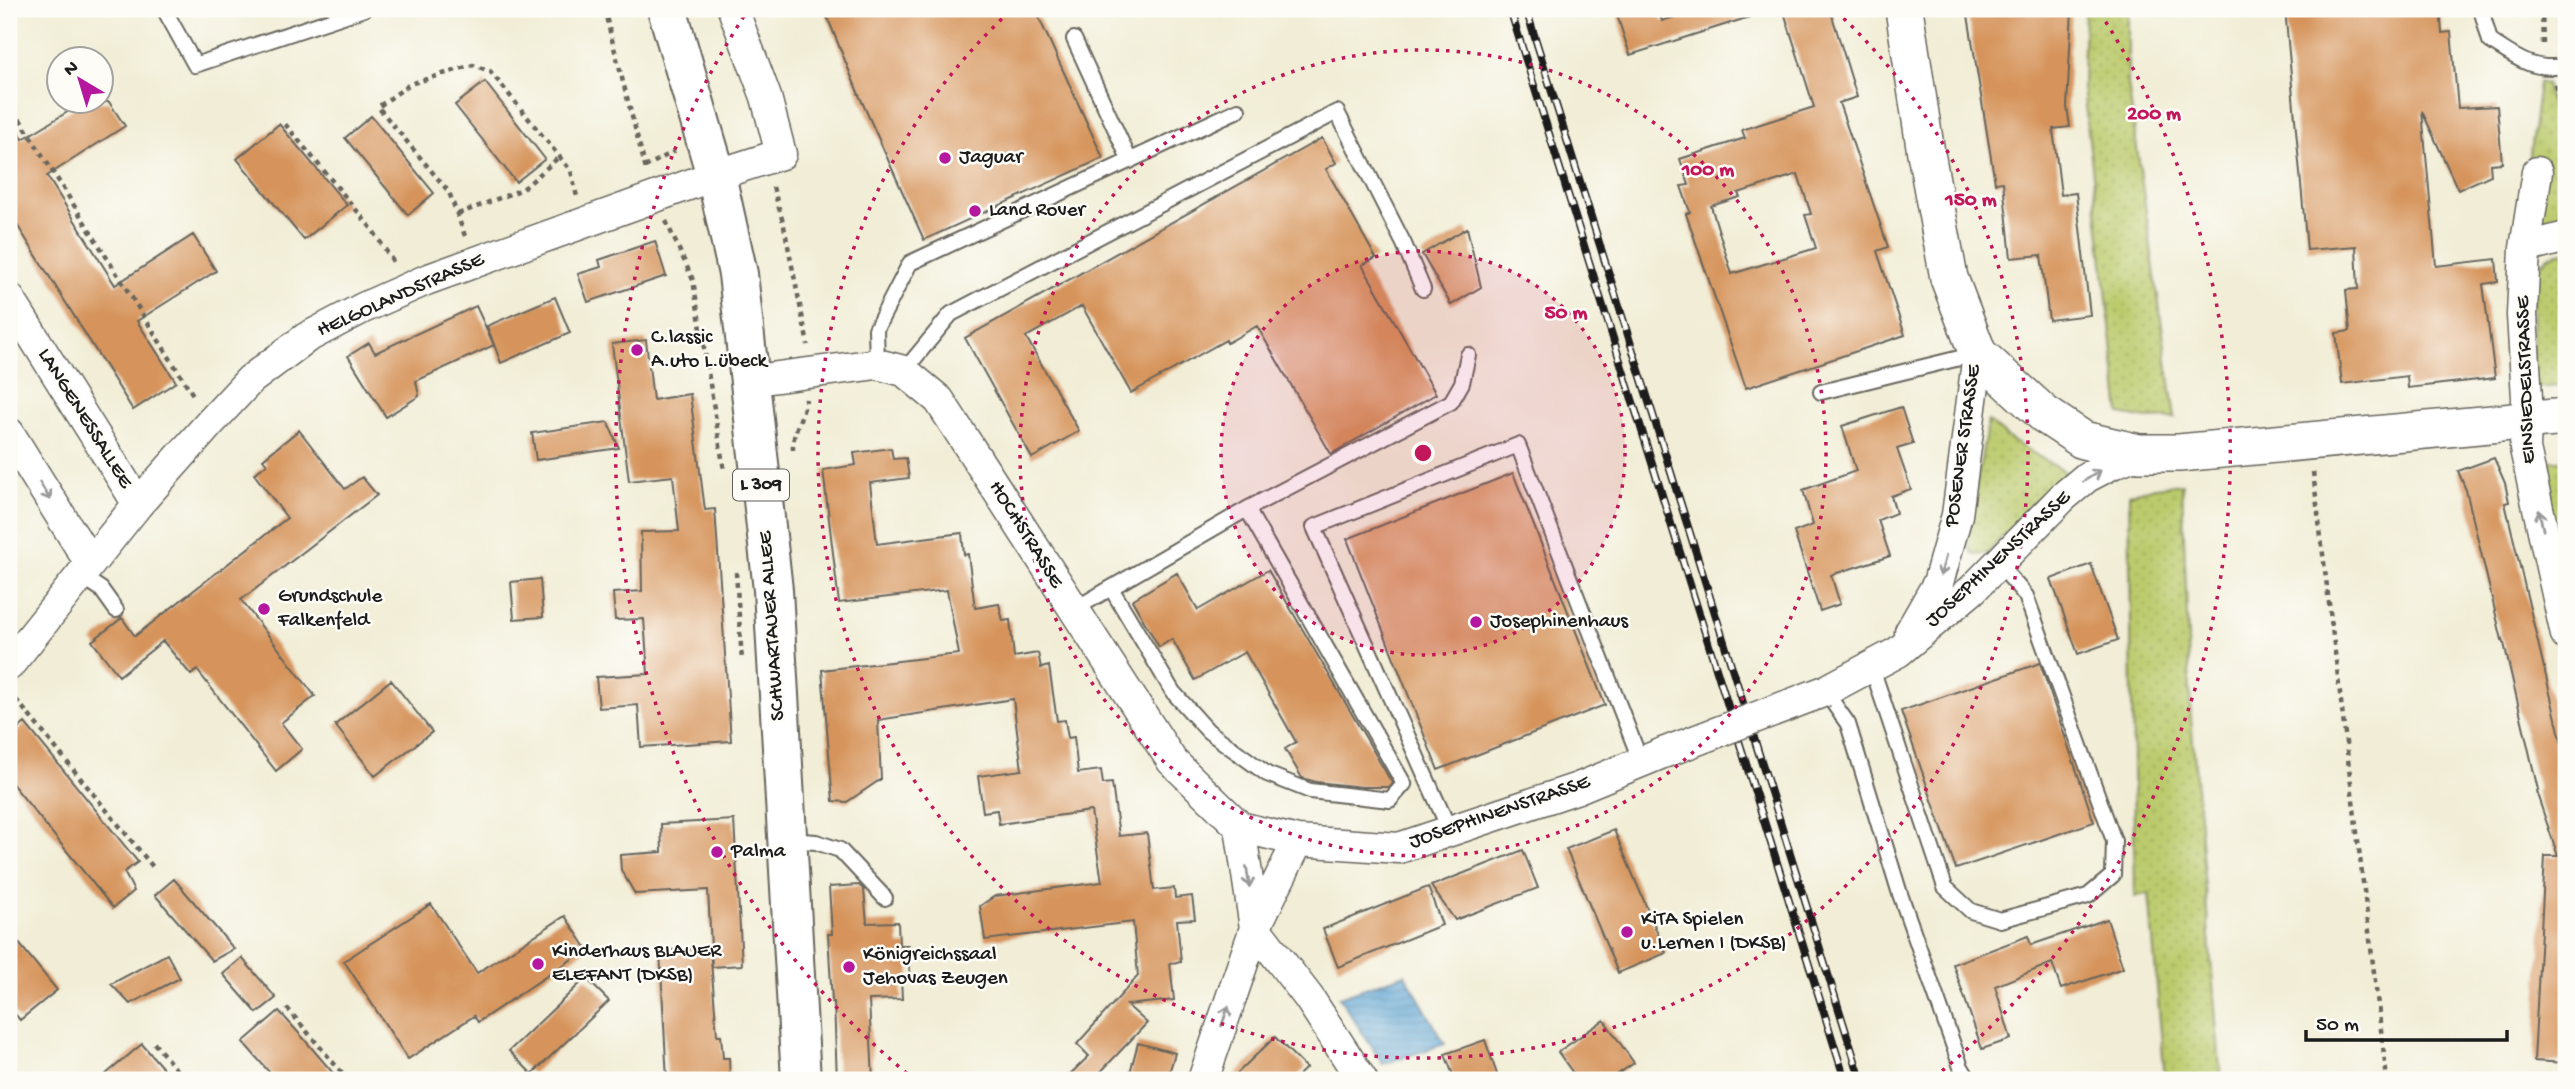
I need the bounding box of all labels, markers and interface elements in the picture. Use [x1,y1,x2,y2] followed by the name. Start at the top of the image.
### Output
[46,46,116,116] north arrow
[60,56,84,82] text: N
[2127,103,2181,128] text: 200 m
[959,146,1024,171] place label: Jaguar
[937,150,953,166] marker: Jaguar
[1681,159,1734,184] text: 100 m
[1944,189,1997,214] text: 150 m
[989,199,1087,224] place label: Land Rover
[967,203,983,219] marker: Land Rover
[314,248,489,344] street label: HELGOLANDSTRASSE
[2512,295,2542,464] street label: EINSIEDELSTRASSE
[1545,302,1588,327] text: 50 m
[651,326,769,375] place label: C.lassic A.uto L.übeck
[629,342,645,358] marker: C.lassic A.uto L.übeck
[31,344,138,494] street label: LANGENESSALLEE
[1940,362,1988,530] street label: POSENER STRASSE
[1411,441,1435,465] centre of rings
[2082,468,2101,483] one-way arrow
[733,470,789,500] road number: L 309
[982,477,1068,594] street label: HOCHSTRASSE
[38,481,53,500] one-way arrow
[1921,486,2077,634] street label: JOSEPHINENSTRASSE
[2534,509,2547,532] one-way arrow
[754,529,792,722] street label: SCHWARTAUER ALLEE
[1936,554,1949,577] one-way arrow
[277,585,383,634] place label: Grundschule Falkenfeld
[256,601,272,617] marker: Grundschule Falkenfeld
[1490,610,1629,635] place label: Josephinenhaus
[1468,614,1484,630] marker: Josephinenhaus
[1406,770,1595,856] street label: JOSEPHINENSTRASSE
[730,840,787,865] place label: Palma
[709,844,725,860] marker: Palma
[1242,865,1255,888] one-way arrow
[1641,908,1787,957] place label: KiTA Spielen u.Lernen I (DKSB)
[1619,924,1635,940] marker: KiTA Spielen u.Lernen I (DKSB)
[552,940,722,989] place label: Kinderhaus BLAUER ELEFANT (DKSB)
[863,943,1008,992] place label: Königreichssaal Jehovas Zeugen
[530,956,546,972] marker: Kinderhaus BLAUER ELEFANT (DKSB)
[841,959,857,975] marker: Königreichssaal Jehovas Zeugen
[2306,998,2507,1042] scale bar
[1220,1005,1232,1027] one-way arrow
[2316,1014,2359,1039] text: 50 m

